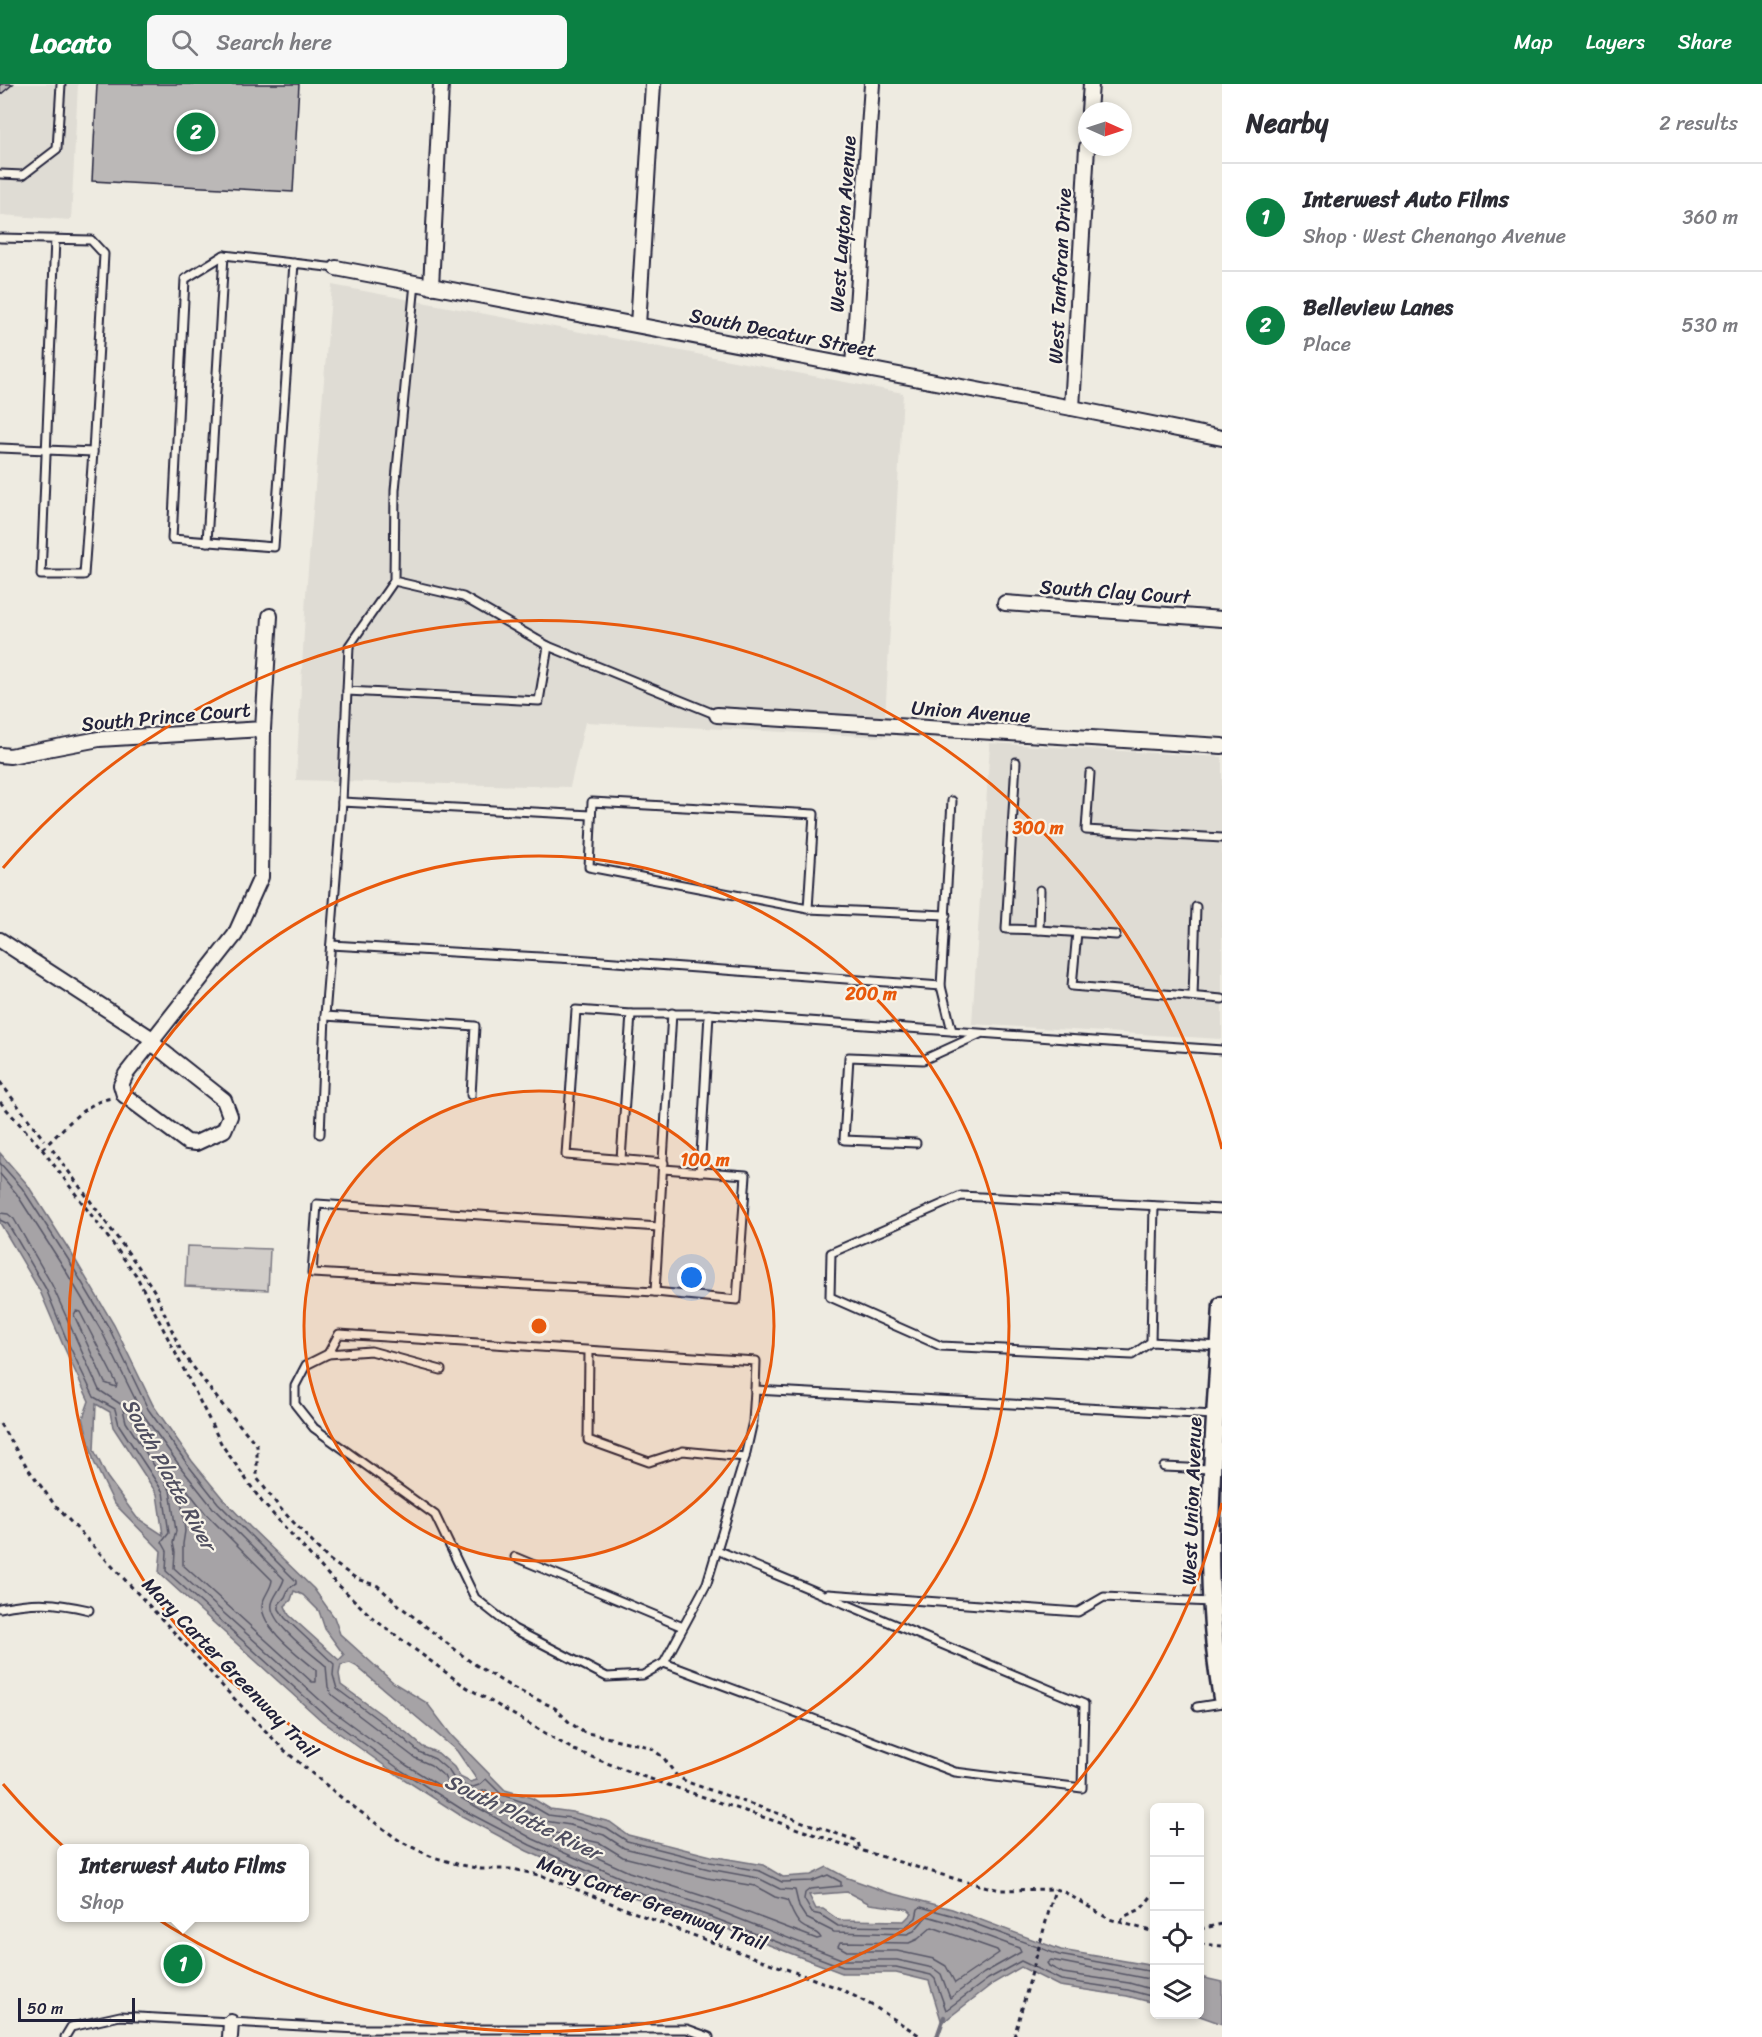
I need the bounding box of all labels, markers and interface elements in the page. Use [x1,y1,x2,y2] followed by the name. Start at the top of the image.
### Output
[147,15,567,69] search box
[30,18,111,67] text: Locato
[216,23,332,62] text: Search here
[1514,23,1553,61] text: Map
[1586,23,1645,61] text: Layers
[1678,23,1732,61] text: Share
[168,26,201,59] icon: search
[1246,100,1328,146] text: Nearby
[1078,102,1132,156] north arrow
[1659,106,1738,141] text: 2 results
[176,110,216,154] pin: 2
[819,134,867,313] street label: West Layton Avenue
[1303,180,1509,219] text: Interwest Auto Films
[1038,187,1082,365] street label: West Tanforan Drive
[1261,200,1270,235] text: 1
[1682,200,1738,235] text: 360 m
[1303,219,1566,254] text: Shop · West Chenango Avenue
[1303,288,1453,327] text: Belleview Lanes
[686,298,880,368] street label: South Decatur Street
[1260,308,1271,343] text: 2
[1682,308,1738,343] text: 530 m
[1303,327,1351,362] text: Place
[1039,569,1192,615] street label: South Clay Court
[910,690,1032,734] street label: Union Avenue
[80,692,252,742] street label: South Prince Court
[1011,812,1064,844] text: 300 m
[844,978,897,1010] text: 200 m
[681,1144,730,1176] text: 100 m
[677,1263,706,1292] your location
[529,1316,549,1336] centre of rings
[111,1390,229,1561] water label: South Platte River
[1172,1416,1212,1586] street label: West Union Avenue
[133,1569,328,1768] street label: Mary Carter Greenway Trail
[438,1763,612,1873] water label: South Platte River
[1150,1803,1204,2019] map controls
[1150,1803,1204,1857] button: +
[57,1844,309,1922] popup
[532,1845,773,1961] street label: Mary Carter Greenway Trail
[80,1846,286,1885] text: Interwest Auto Films
[1150,1857,1204,1911] button: −
[80,1885,124,1920] text: Shop
[1150,1911,1204,1965] button: locate
[164,1942,202,1986] pin: 1
[1150,1965,1204,2019] button: layers
[27,1994,63,2023] text: 50 m
[18,1995,135,2022] scale bar

